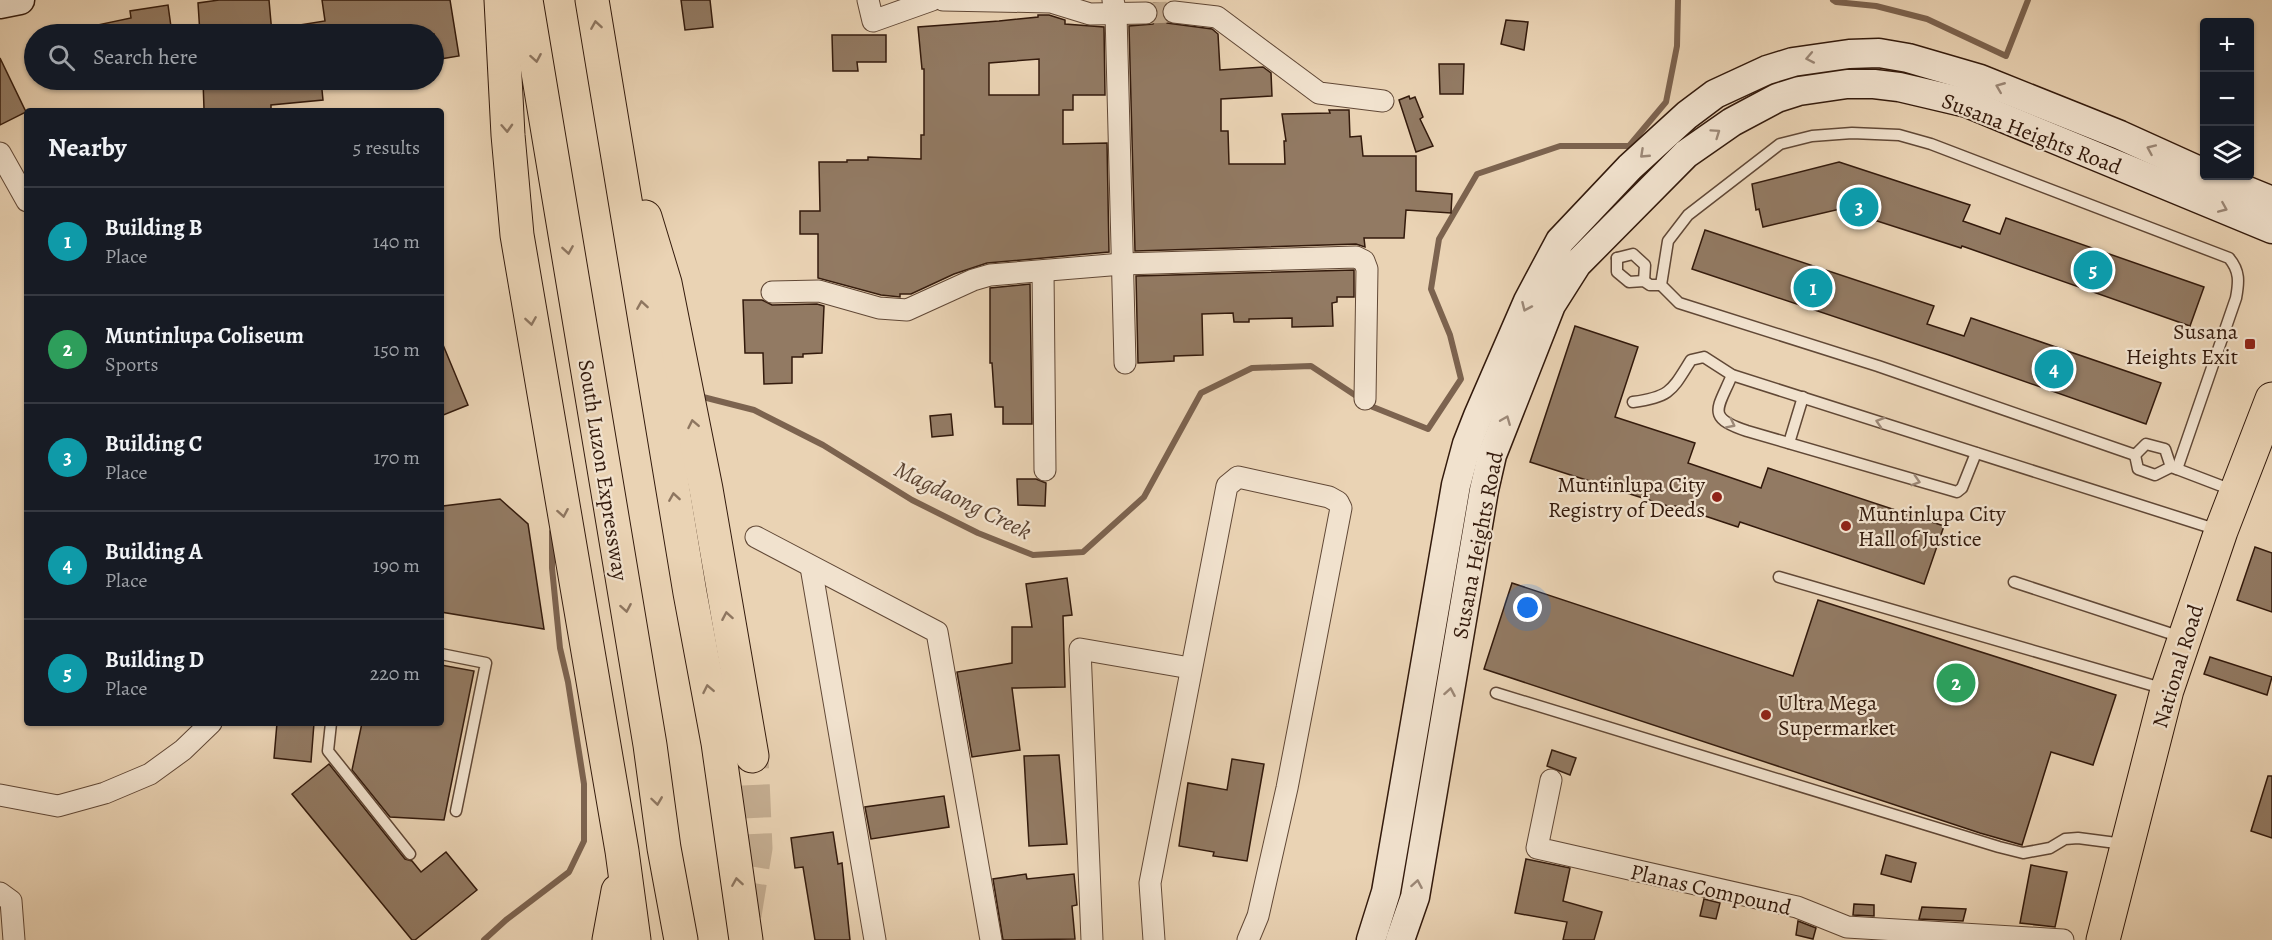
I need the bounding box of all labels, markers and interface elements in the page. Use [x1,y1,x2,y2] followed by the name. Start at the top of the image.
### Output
[2200,18,2254,180] map controls
[2200,18,2254,72] button: +
[590,20,603,30] one-way arrow
[24,24,444,90] search box
[45,41,78,74] icon: search
[93,42,198,72] text: Search here
[1805,51,1815,64] one-way arrow
[530,53,542,62] one-way arrow
[2200,72,2254,126] button: −
[1995,82,2006,94] one-way arrow
[1937,86,2126,182] street label: Susana Heights Road
[501,123,514,132] one-way arrow
[2200,126,2254,180] button: layers
[1709,129,1720,140] one-way arrow
[48,130,127,165] text: Nearby
[353,134,420,161] text: 5 results
[2146,144,2157,156] one-way arrow
[1640,147,1651,158] one-way arrow
[1840,184,1878,230] pin: 3
[2217,201,2228,213] one-way arrow
[105,213,202,243] text: Building B
[64,228,71,255] text: 1
[373,228,420,255] text: 140 m
[105,243,147,270] text: Place
[561,245,573,255] one-way arrow
[2074,248,2112,292] pin: 5
[1794,266,1832,310] pin: 1
[636,300,648,310] one-way arrow
[1521,300,1533,311] one-way arrow
[524,316,537,326] one-way arrow
[2126,317,2239,372] place label: Susana Heights Exit
[105,321,304,351] text: Muntinlupa Coliseum
[63,336,72,363] text: 2
[373,336,420,363] text: 150 m
[2243,337,2257,351] marker: Susana Heights Exit
[2034,346,2074,392] pin: 4
[105,351,158,378] text: Sports
[571,357,635,583] street label: South Luzon Expressway
[1499,415,1511,426] one-way arrow
[1725,417,1735,428] one-way arrow
[1875,417,1886,429] one-way arrow
[687,419,700,429] one-way arrow
[105,429,202,459] text: Building C
[63,444,72,471] text: 3
[374,444,420,471] text: 170 m
[1445,449,1511,642] street label: Susana Heights Road
[889,453,1037,547] water label: Magdaong Creek
[105,459,147,486] text: Place
[1548,470,1705,525] place label: Muntinlupa City Registry of Deeds
[1911,474,1921,486] one-way arrow
[1710,490,1724,504] marker: Muntinlupa City Registry of Deeds
[668,493,680,502] one-way arrow
[1858,499,2006,554] place label: Muntinlupa City Hall of Justice
[556,508,569,518] one-way arrow
[1839,519,1853,533] marker: Muntinlupa City Hall of Justice
[105,537,202,567] text: Building A
[63,552,72,579] text: 4
[373,552,420,579] text: 190 m
[105,567,147,594] text: Place
[1513,593,1542,622] your location
[2145,601,2211,732] street label: National Road
[619,603,632,613] one-way arrow
[722,611,734,621] one-way arrow
[105,645,204,675] text: Building D
[63,660,72,687] text: 5
[370,660,420,687] text: 220 m
[1936,660,1976,706] pin: 2
[105,675,147,702] text: Place
[702,685,715,695] one-way arrow
[1443,687,1455,697] one-way arrow
[1778,688,1896,743] place label: Ultra Mega Supermarket
[1759,708,1773,722] marker: Ultra Mega Supermarket
[651,796,663,805] one-way arrow
[1627,857,1794,923] street label: Planas Compound
[731,878,743,887] one-way arrow
[1410,880,1423,890] one-way arrow

